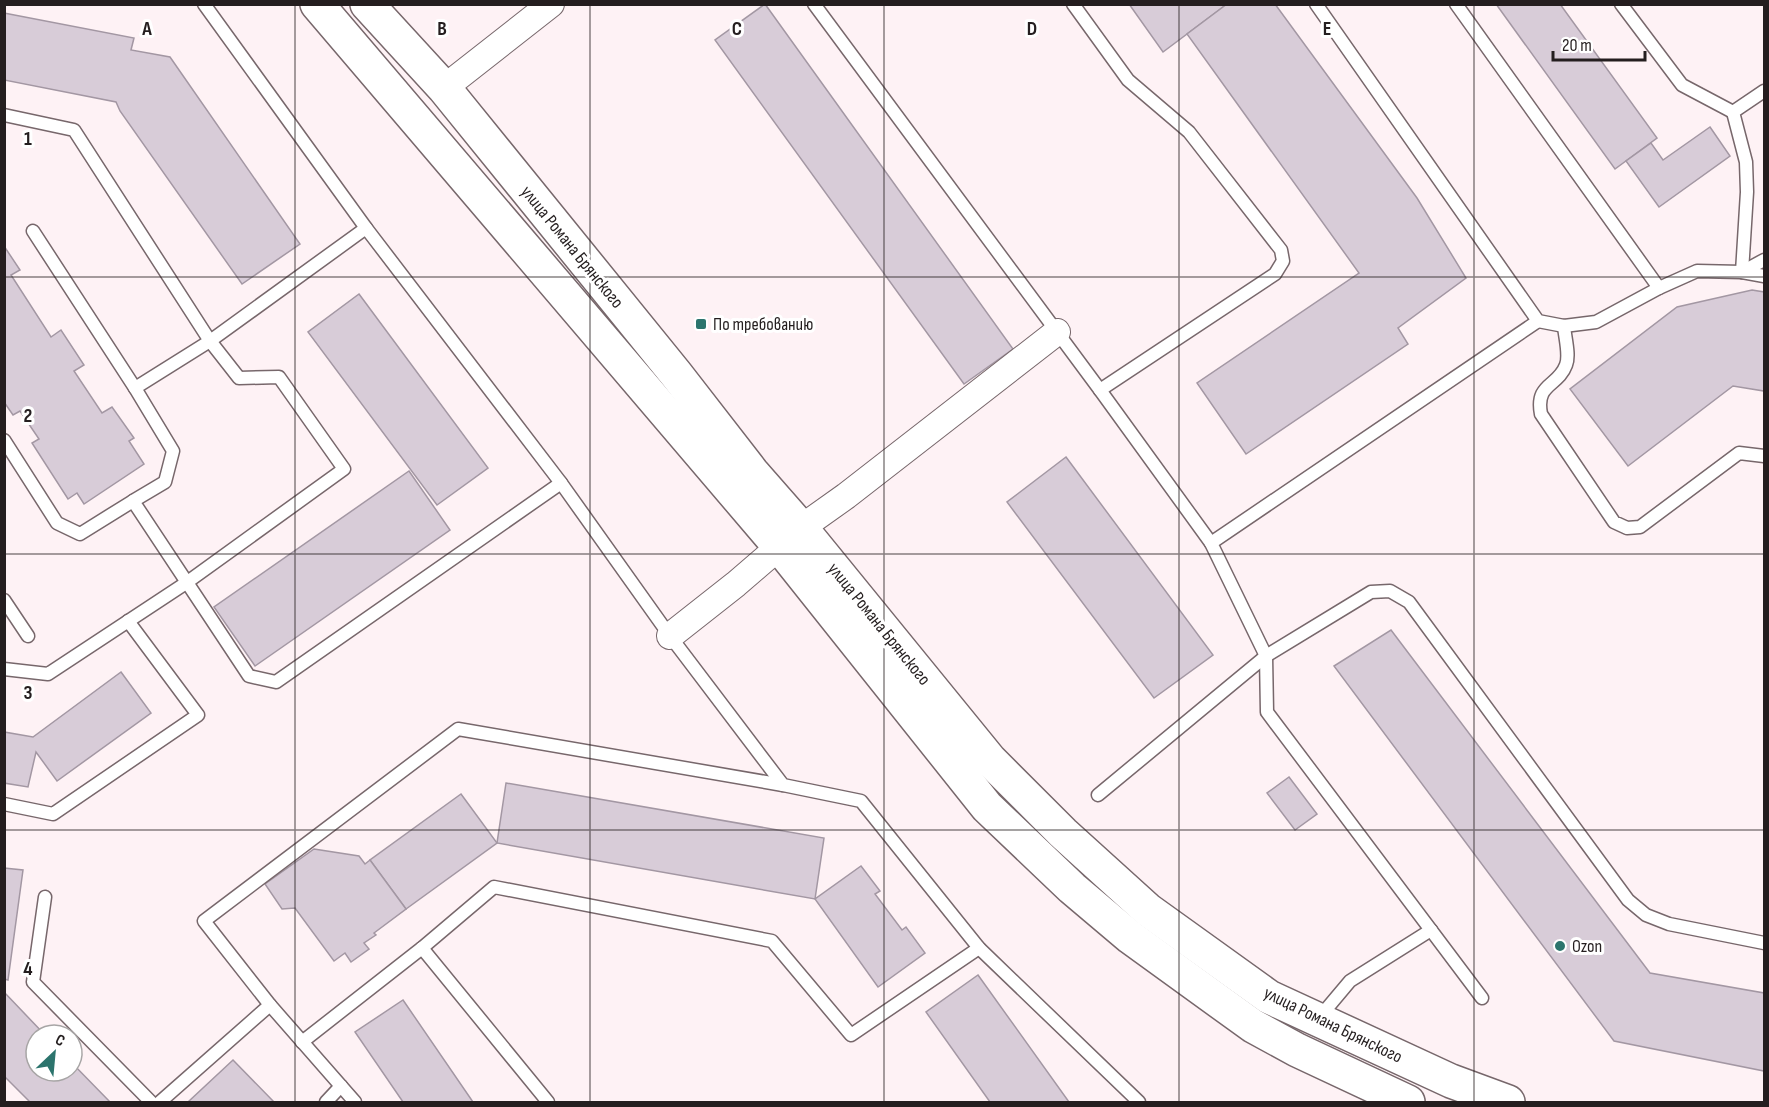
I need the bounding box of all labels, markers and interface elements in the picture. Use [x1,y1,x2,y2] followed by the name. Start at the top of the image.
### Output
[141,17,152,41] text: A
[437,17,447,41] text: B
[732,17,742,41] text: C
[1027,17,1037,41] text: D
[1323,17,1331,41] text: E
[1553,24,1644,62] scale bar
[1562,35,1592,56] text: 20 m
[24,127,32,151] text: 1
[516,182,628,312] street label: улица Романа Брянского
[713,314,813,335] place label: По требованию
[694,317,708,331] marker: По требованию
[24,404,32,428] text: 2
[823,559,935,689] street label: улица Романа Брянского
[24,681,33,705] text: 3
[1572,936,1602,957] place label: Ozon
[1553,939,1567,953] marker: Ozon
[23,957,33,981] text: 4
[1260,982,1406,1068] street label: улица Романа Брянского
[24,1023,84,1083] north arrow
[52,1031,68,1051] text: С

